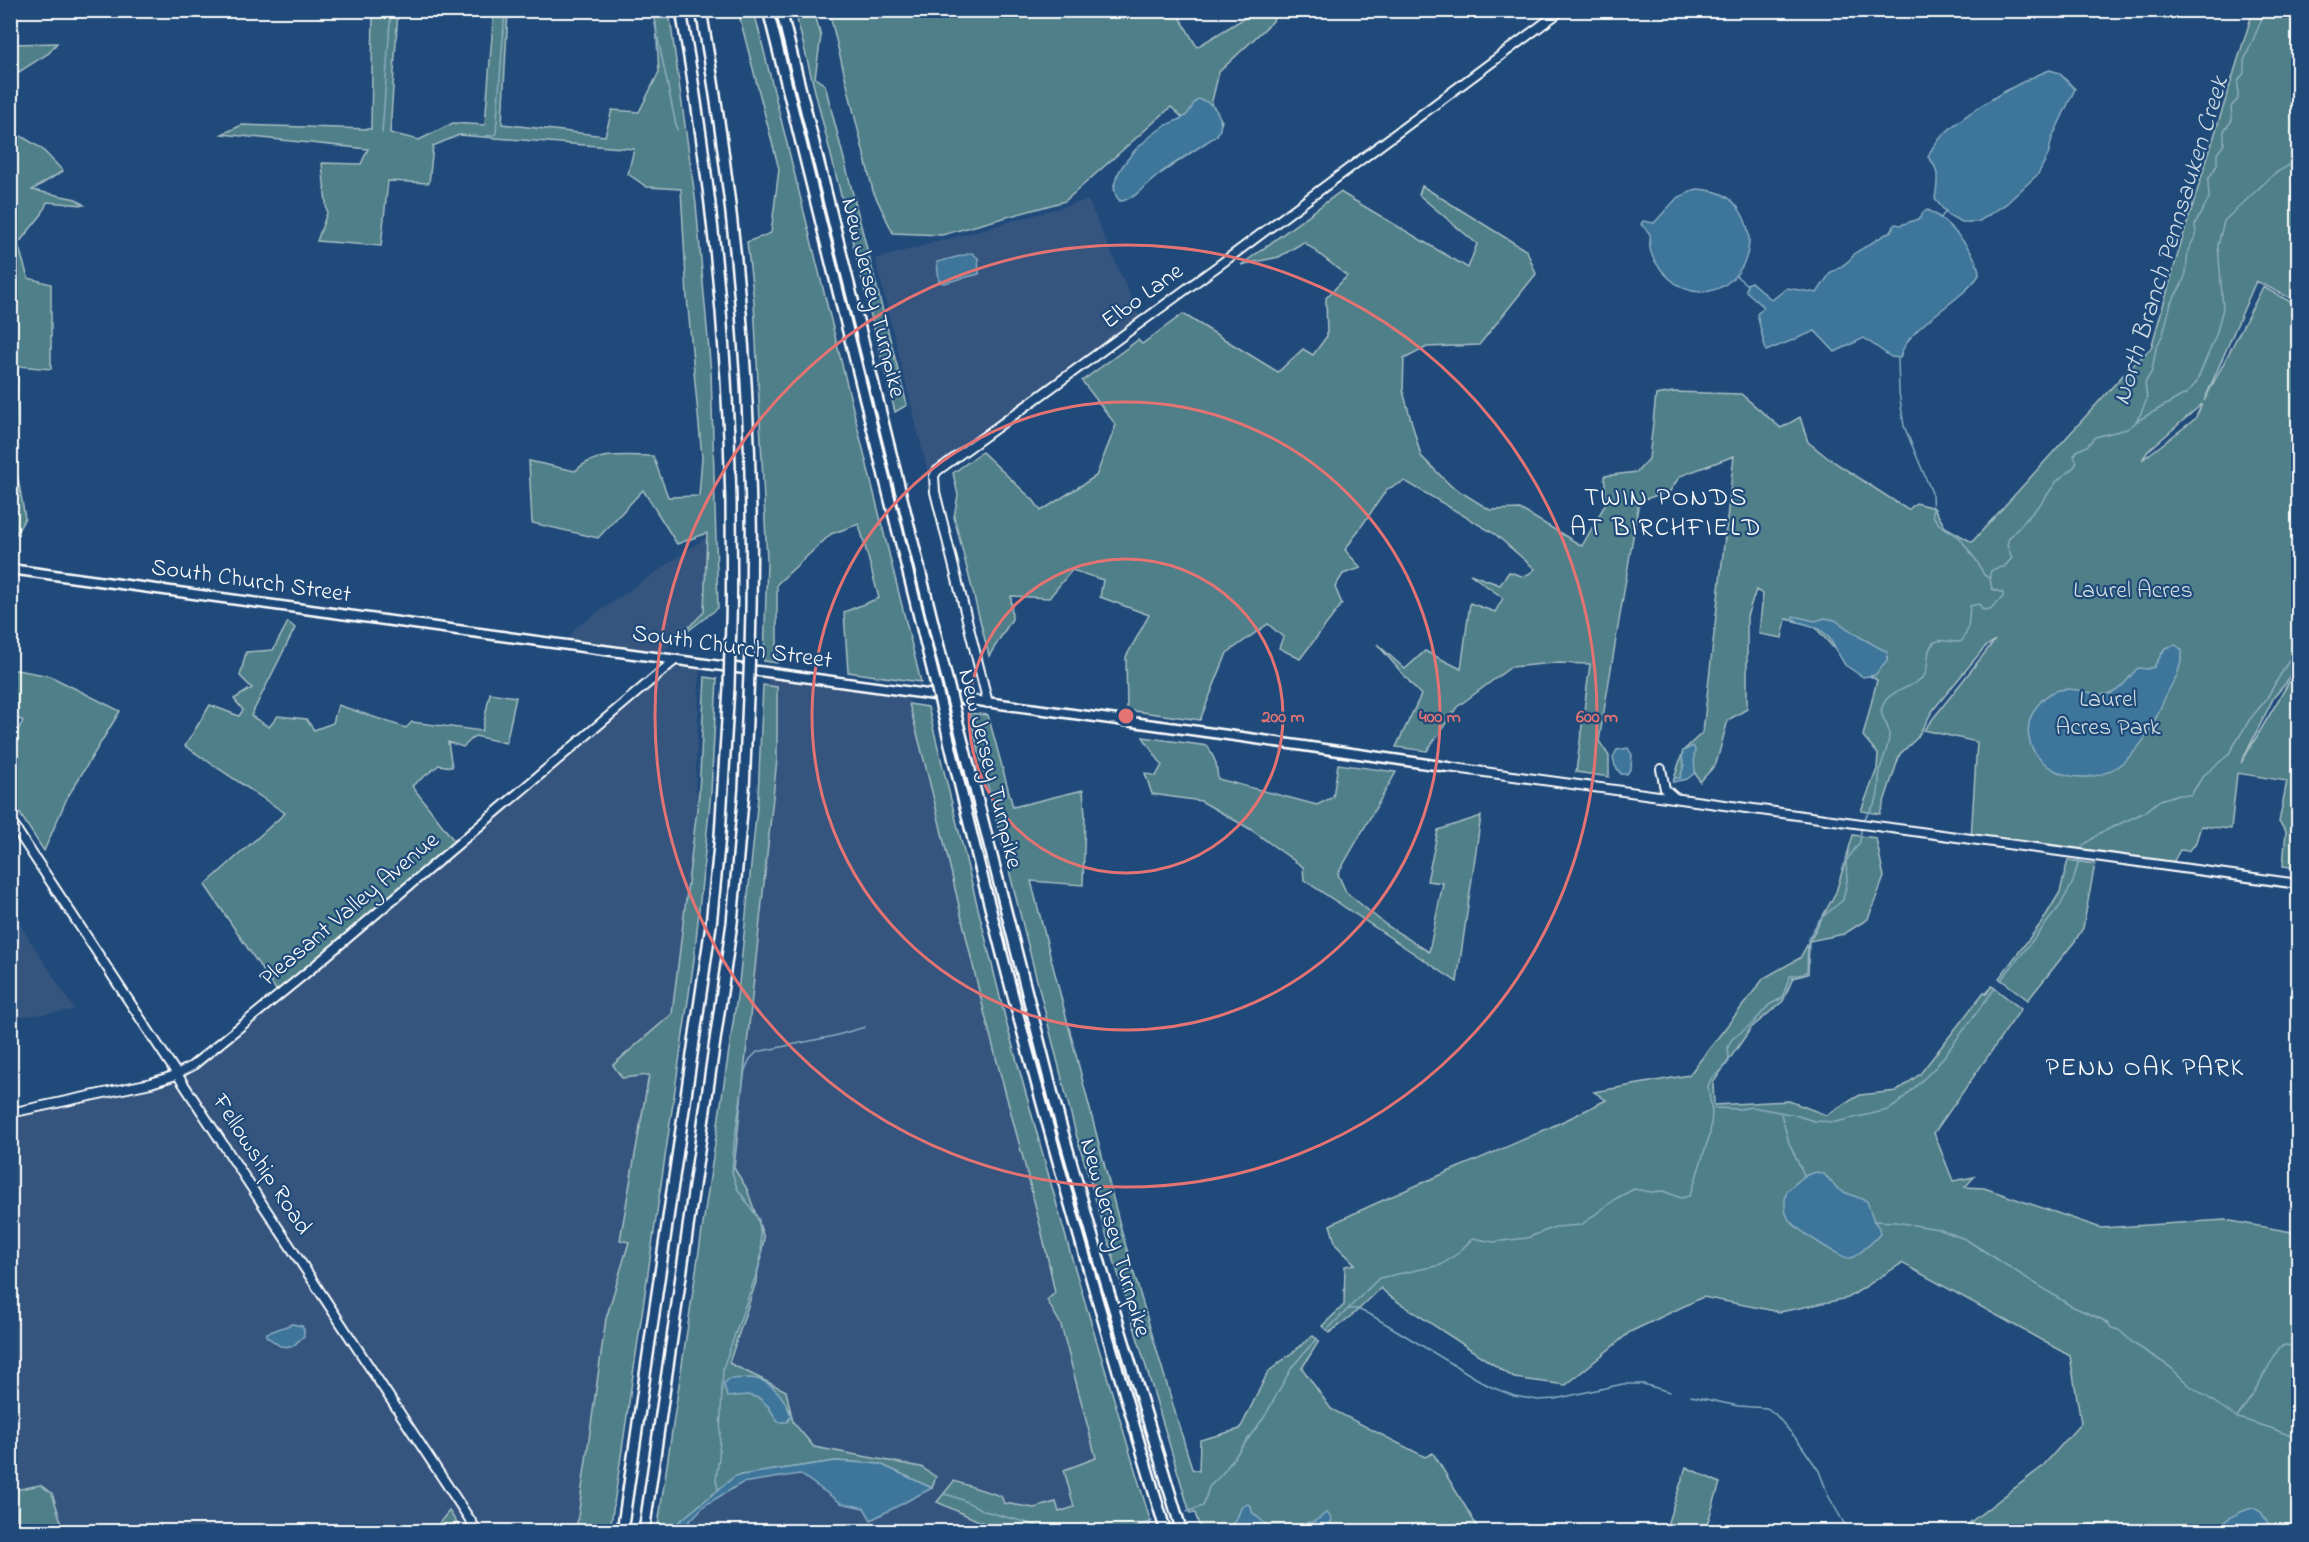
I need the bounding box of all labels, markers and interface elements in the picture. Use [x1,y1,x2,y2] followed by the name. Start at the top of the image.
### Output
[2104,71,2241,410] water label: North Branch Pennsauken Creek
[829,194,914,402] street label: New Jersey Turnpike
[1095,255,1192,339] street label: Elbo Lane
[1570,480,1762,548] district label: TWIN PONDS AT BIRCHFIELD
[149,551,353,613] street label: South Church Street
[2073,574,2193,609] park label: Laurel Acres
[630,617,834,679] street label: South Church Street
[946,665,1031,873] street label: New Jersey Turnpike
[2055,683,2161,746] park label: Laurel Acres Park
[1261,705,1305,731] text: 200 m
[1419,705,1461,731] text: 400 m
[1576,705,1618,731] text: 600 m
[1116,706,1136,726] centre of rings
[252,824,448,997] street label: Pleasant Valley Avenue
[2045,1050,2245,1088] district label: PENN OAK PARK
[202,1087,320,1243] street label: Fellowship Road
[1068,1135,1159,1342] street label: New Jersey Turnpike

